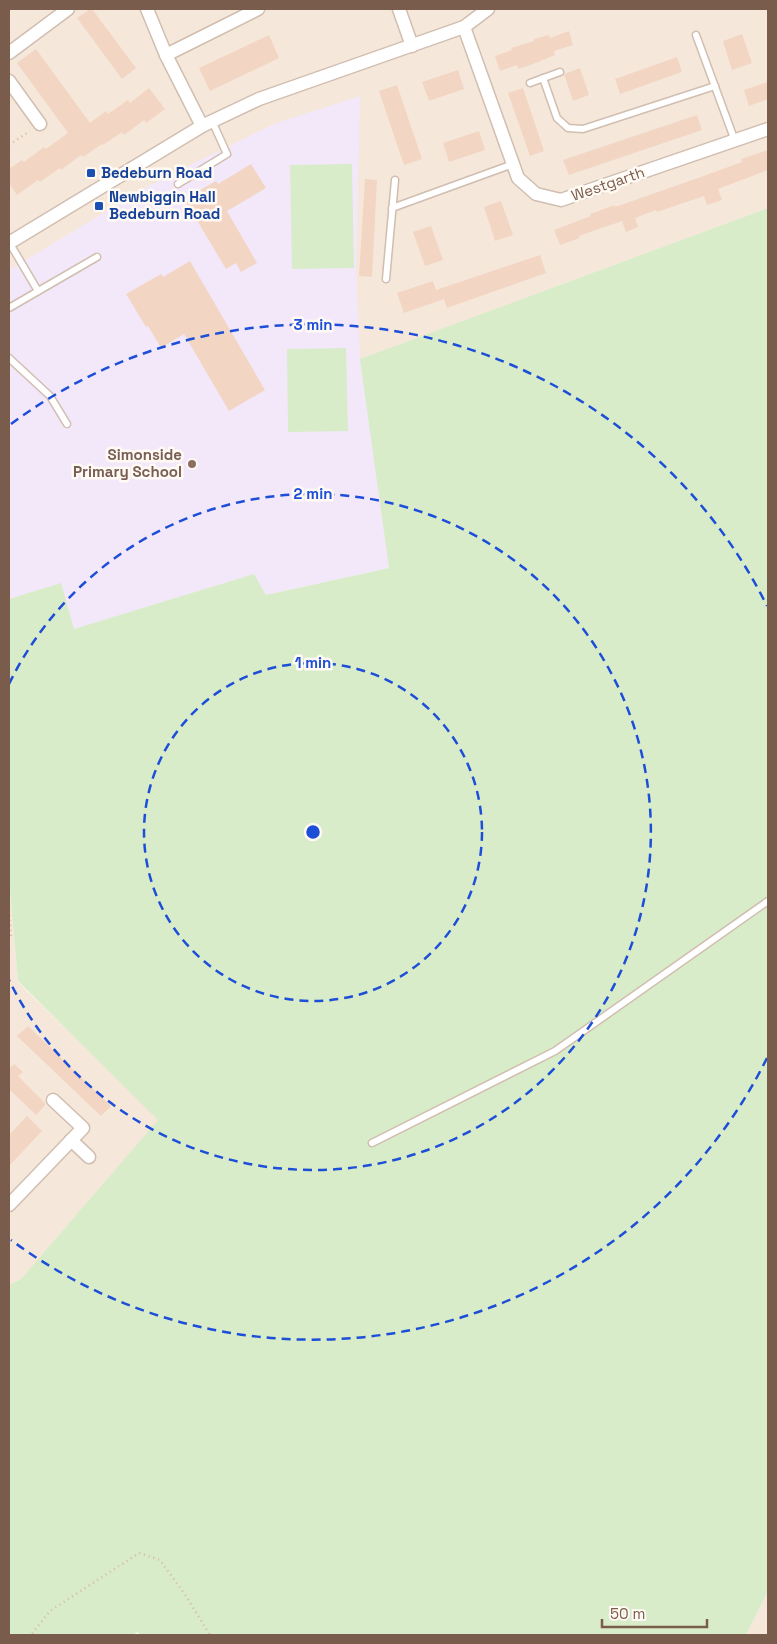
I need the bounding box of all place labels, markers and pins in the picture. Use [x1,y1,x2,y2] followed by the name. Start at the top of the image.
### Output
[101,163,212,182] place label: Bedeburn Road
[85,167,97,179] marker: Bedeburn Road
[109,187,220,223] place label: Newbiggin Hall Bedeburn Road
[93,200,105,212] marker: Newbiggin Hall Bedeburn Road
[73,445,182,481] place label: Simonside Primary School
[186,458,198,470] marker: Simonside Primary School
[304,823,322,841] centre of rings

